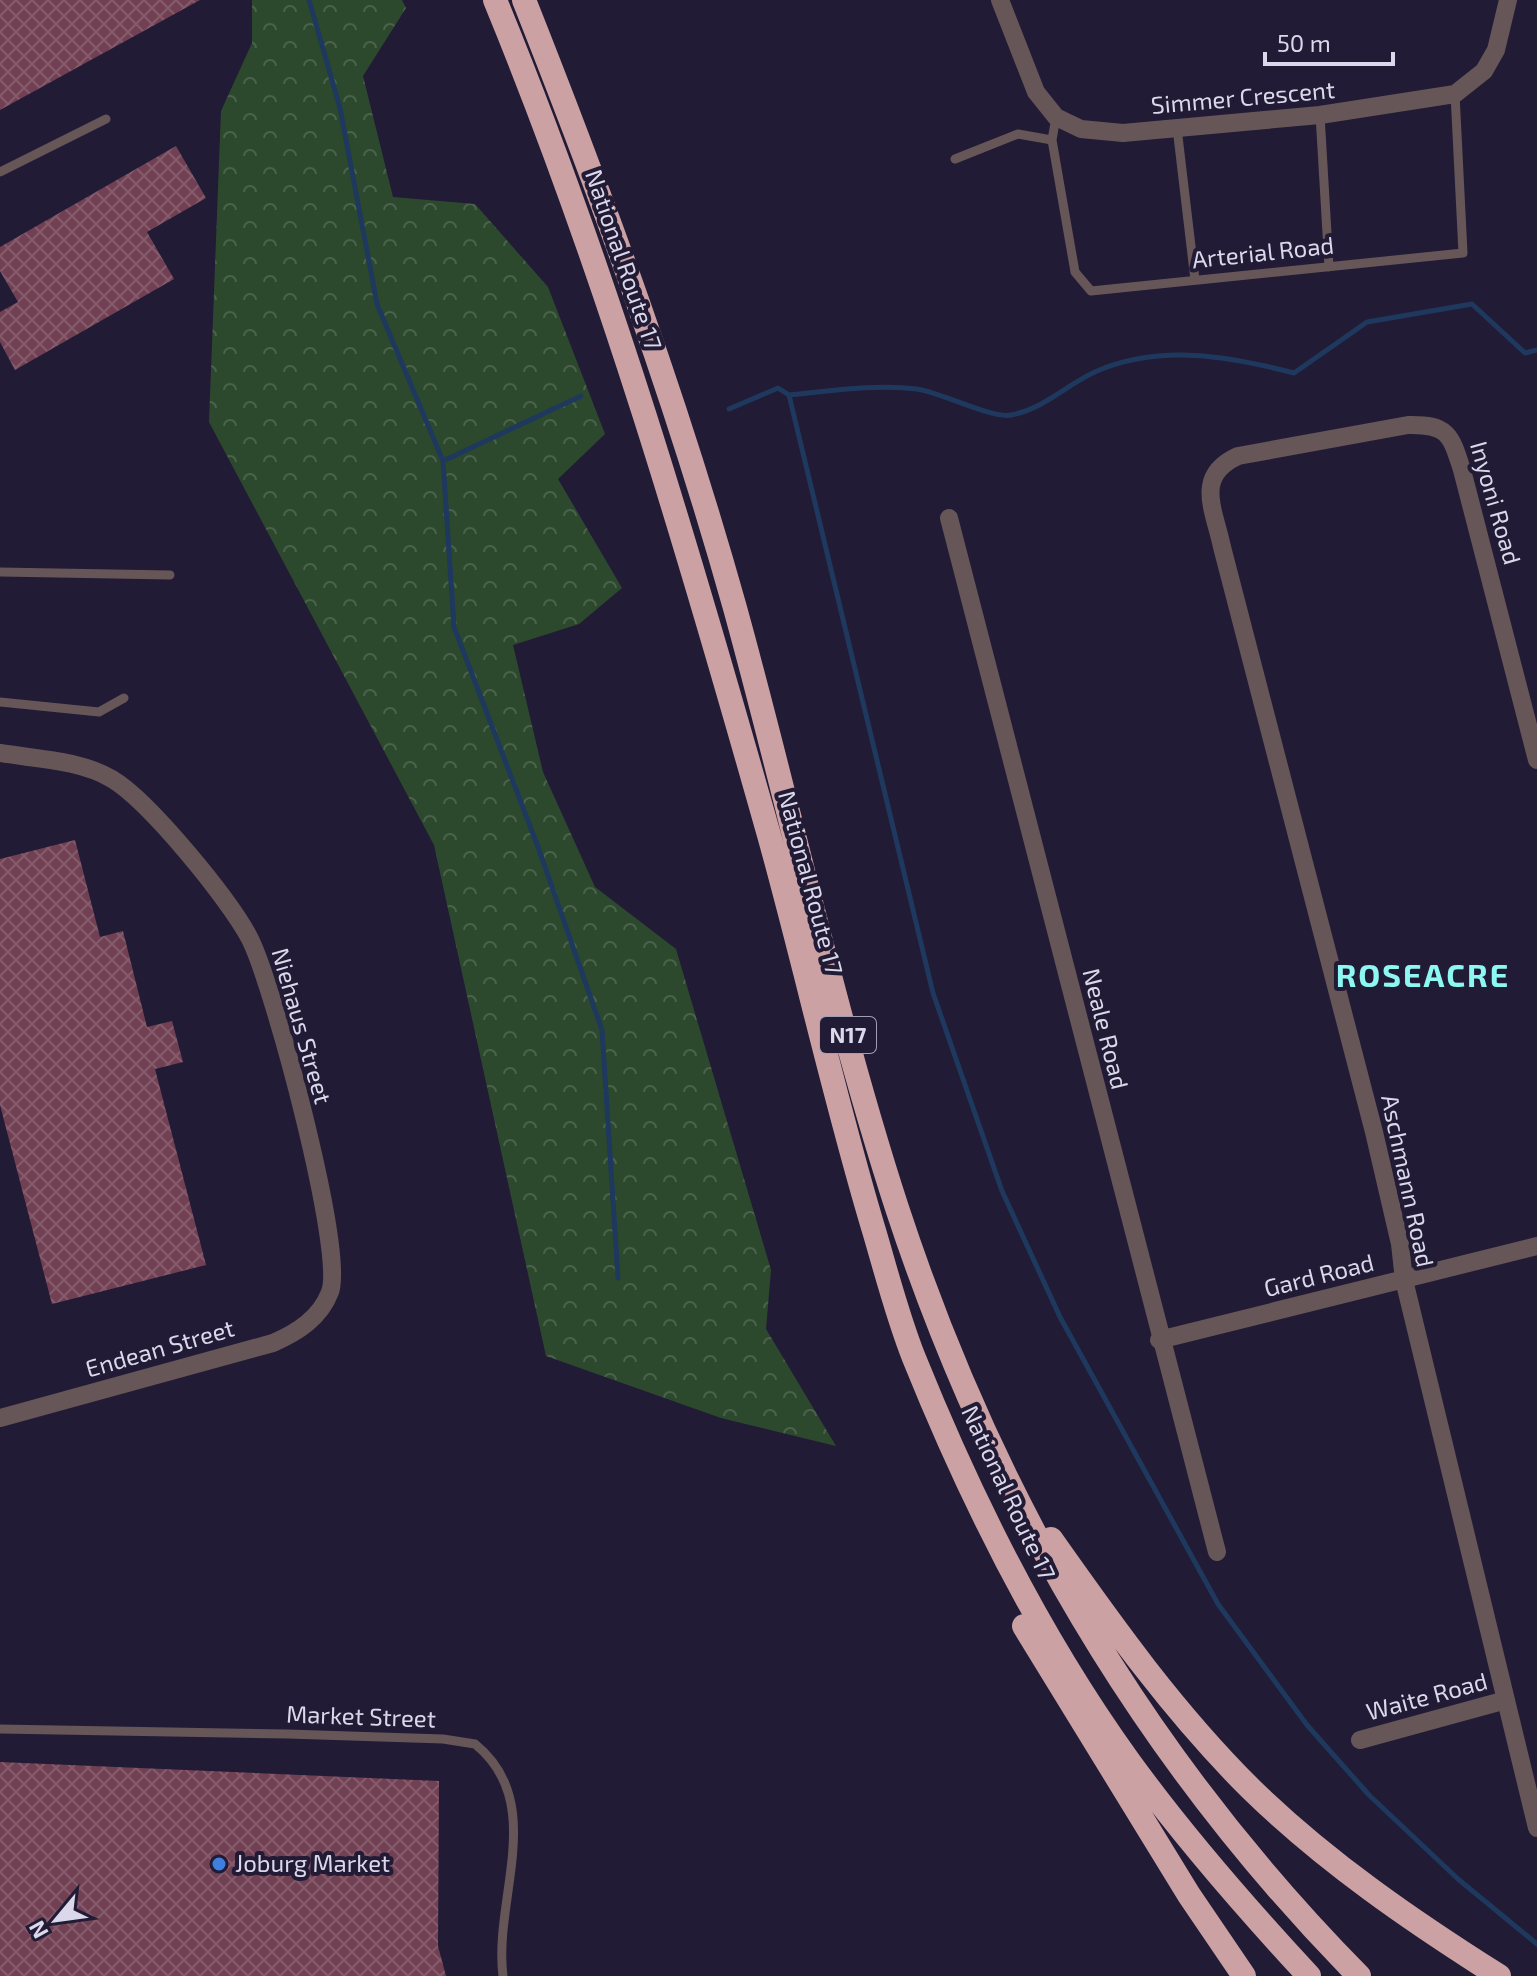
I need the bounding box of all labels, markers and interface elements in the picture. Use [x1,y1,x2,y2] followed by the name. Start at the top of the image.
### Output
[1265,16,1393,66] scale bar
[1277,28,1331,57] text: 50 m
[1150,74,1336,119] street label: Simmer Crescent
[580,165,669,354] street label: National Route 17
[1190,230,1335,273] street label: Arterial Road
[1465,438,1528,568] street label: Inyoni Road
[773,788,850,978] street label: National Route 17
[266,944,339,1107] street label: Niehaus Street
[1336,955,1510,993] district label: ROSEACRE
[1077,965,1135,1092] street label: Neale Road
[820,1017,876,1053] road number: N17
[1376,1092,1441,1270] street label: Aschmann Road
[1261,1247,1376,1302] street label: Gard Road
[82,1313,237,1383] street label: Endean Street
[956,1401,1062,1584] street label: National Route 17
[1363,1665,1490,1726] street label: Waite Road
[286,1698,436,1733] street label: Market Street
[235,1848,390,1877] place label: Joburg Market
[210,1855,228,1873] marker: Joburg Market
[16,1880,96,1960] north arrow
[22,1917,53,1943] text: N

